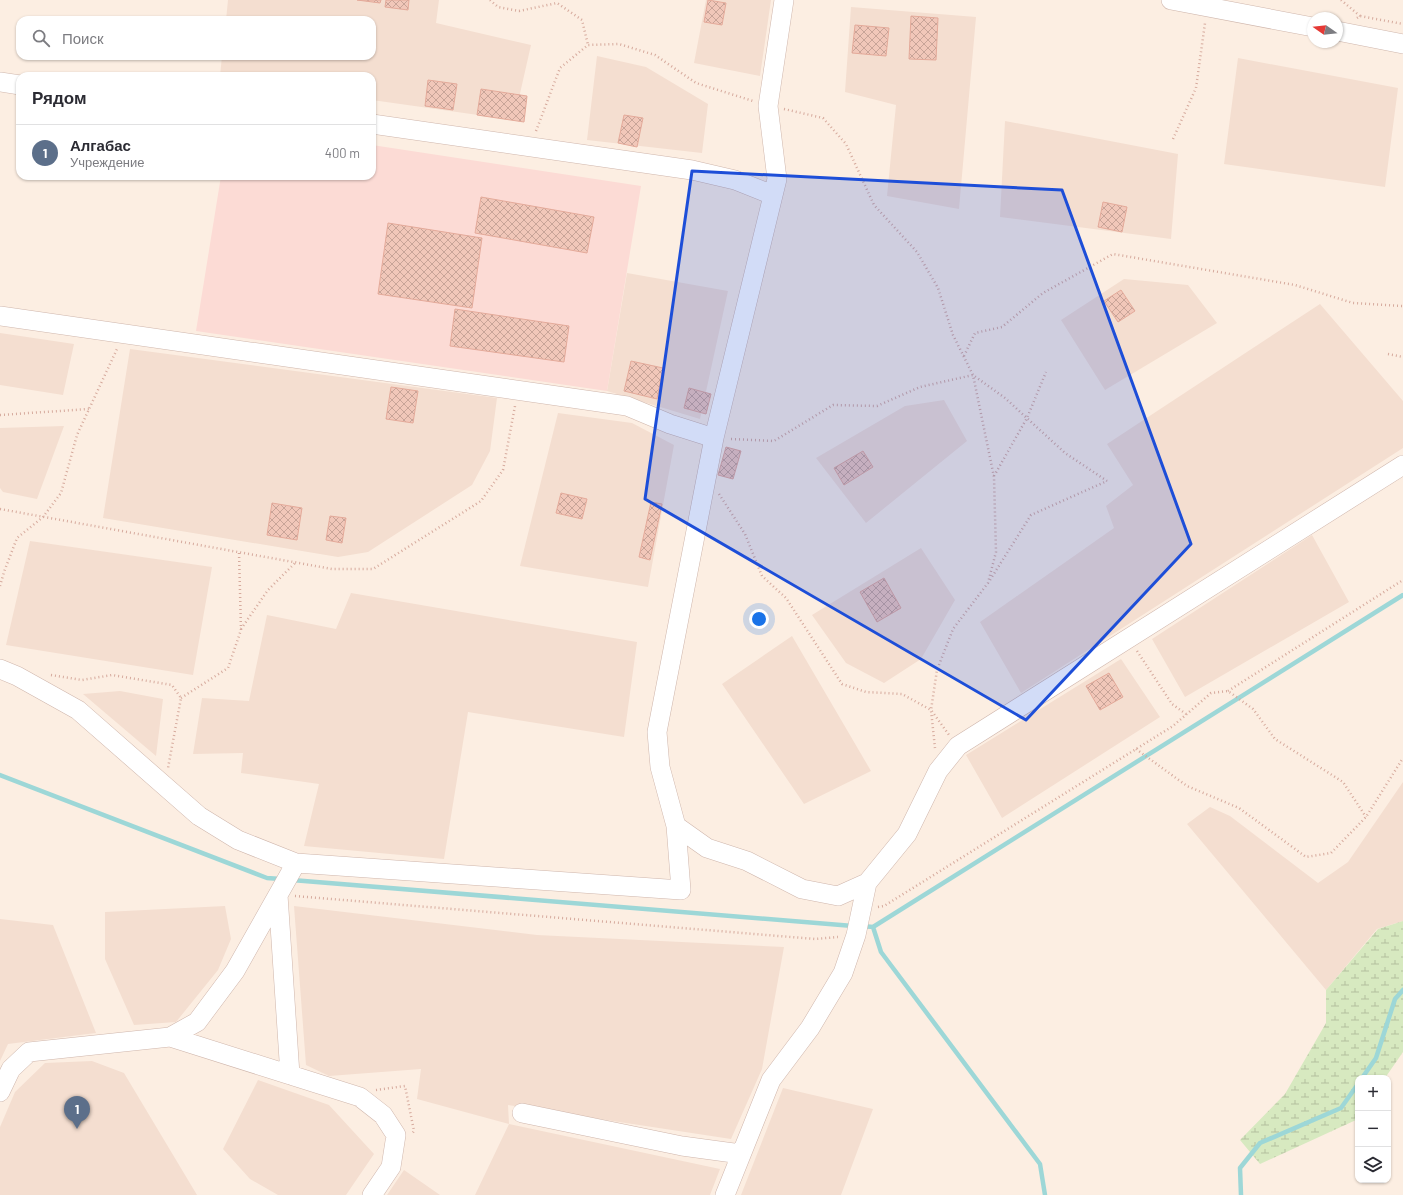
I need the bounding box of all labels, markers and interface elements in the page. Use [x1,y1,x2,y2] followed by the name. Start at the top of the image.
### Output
[1307,12,1343,48] north arrow
[16,16,376,60] search box
[30,27,52,49] icon: search
[62,29,104,47] text: Поиск
[32,87,87,107] text: Рядом
[70,136,131,154] text: Алгабас
[43,145,47,161] text: 1
[325,145,360,161] text: 400 m
[70,154,145,170] text: Учреждение
[749,609,769,629] your location
[1355,1075,1391,1183] map controls
[1355,1075,1391,1111] button: +
[64,1096,90,1129] pin: 1
[1355,1111,1391,1147] button: −
[1355,1147,1391,1183] button: layers

